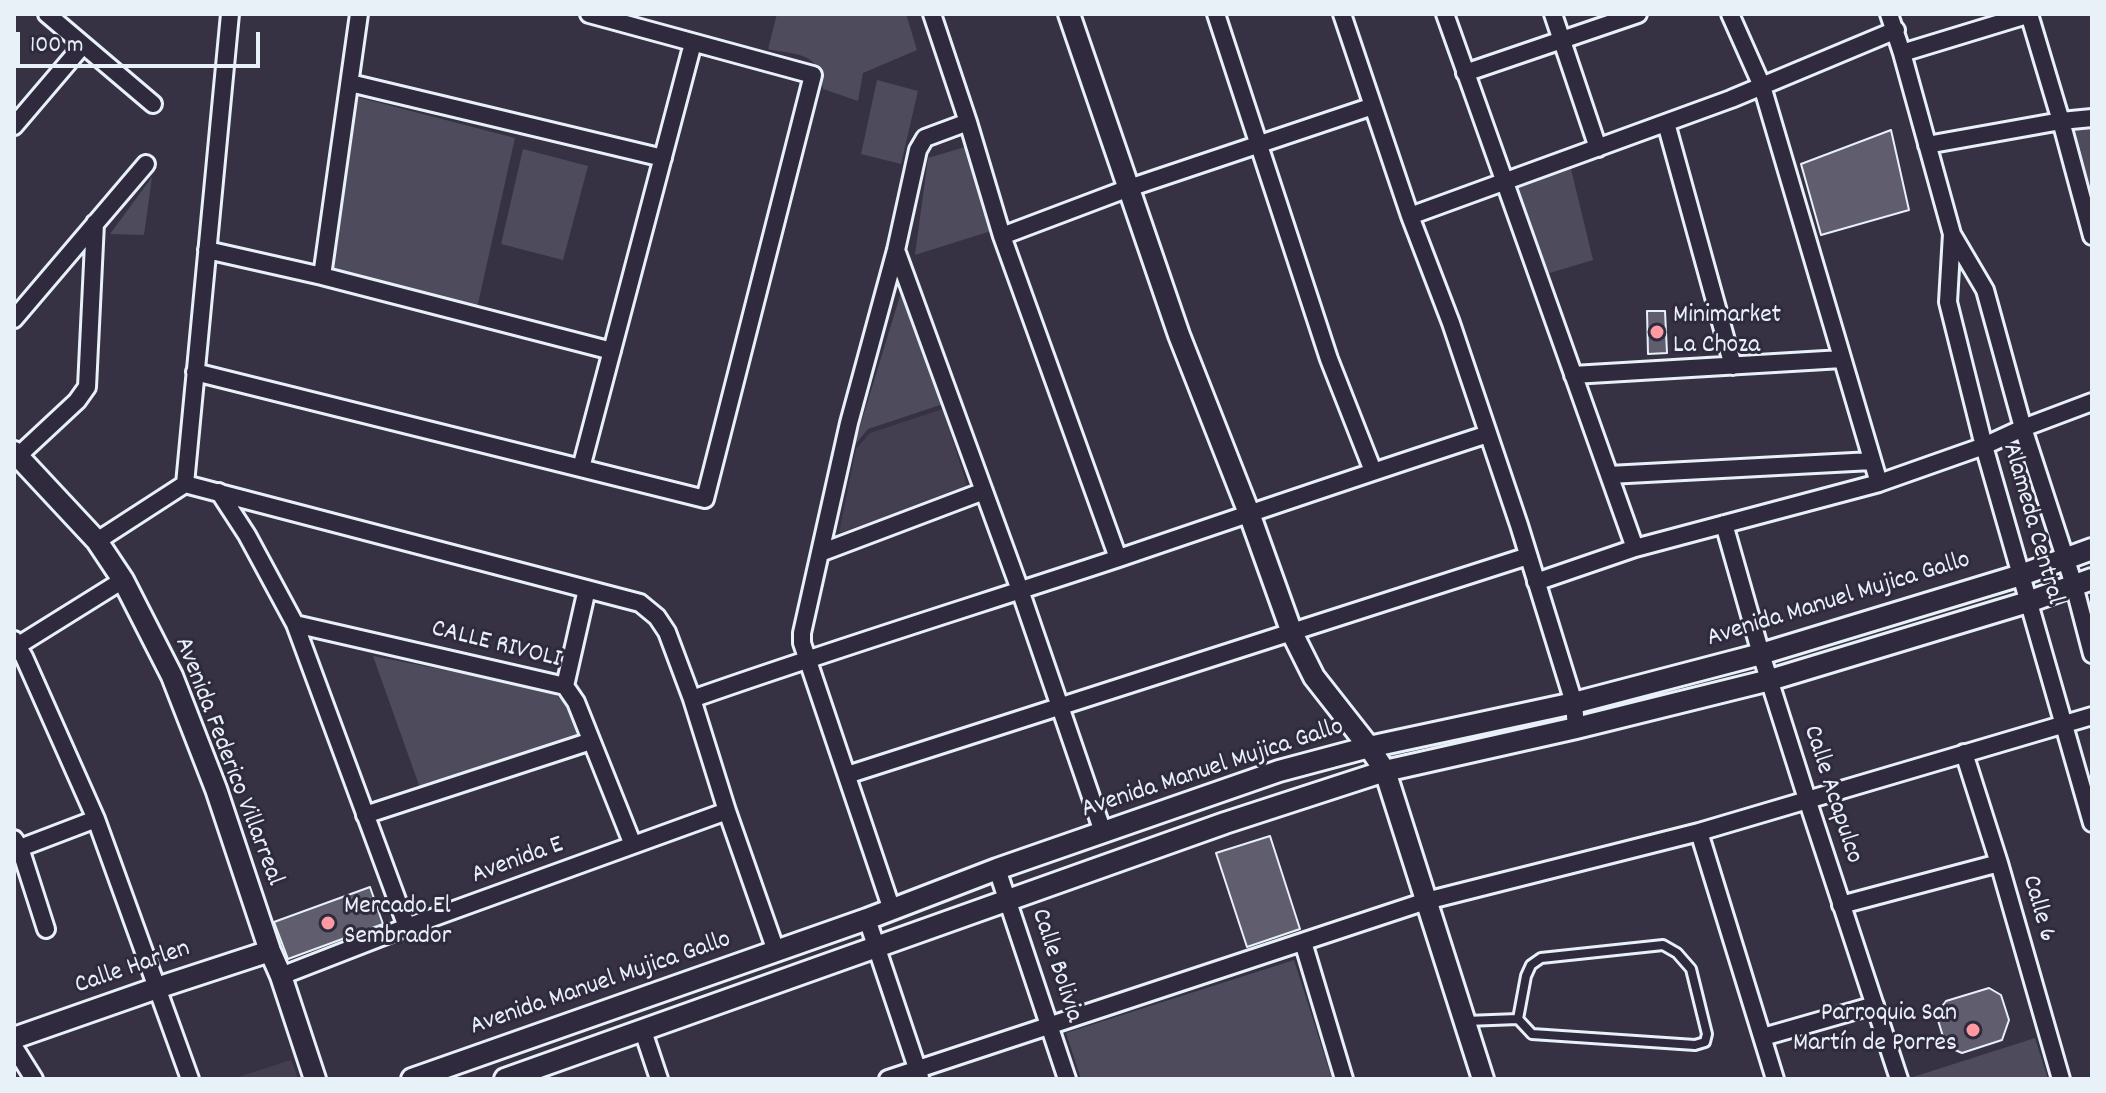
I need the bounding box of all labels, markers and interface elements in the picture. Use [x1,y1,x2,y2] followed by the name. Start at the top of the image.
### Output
[20,16,264,66] scale bar
[30,29,83,63] text: 100 m
[1673,301,1781,362] place label: Minimarket La Choza
[1648,323,1666,341] marker: Minimarket La Choza
[1993,440,2069,608] street label: Alameda Central
[1704,546,1974,656] street label: Avenida Manuel Mujica Gallo
[428,615,564,677] street label: CALLE RIVOLI
[165,633,289,891] street label: Avenida Federico Villarreal
[1078,713,1348,827] street label: Avenida Manuel Mujica Gallo
[1794,722,1868,868] street label: Calle Acapulco
[468,831,568,893] street label: Avenida E
[2013,872,2061,946] street label: Calle 6
[344,892,451,954] place label: Mercado El Sembrador
[1022,905,1088,1027] street label: Calle Bolivia
[319,914,337,932] marker: Mercado El Sembrador
[467,926,735,1044] street label: Avenida Manuel Mujica Gallo
[71,935,195,1003] street label: Calle Harlen
[1793,999,1957,1060] place label: Parroquia San Martín de Porres
[1964,1021,1982,1039] marker: Parroquia San Martín de Porres

